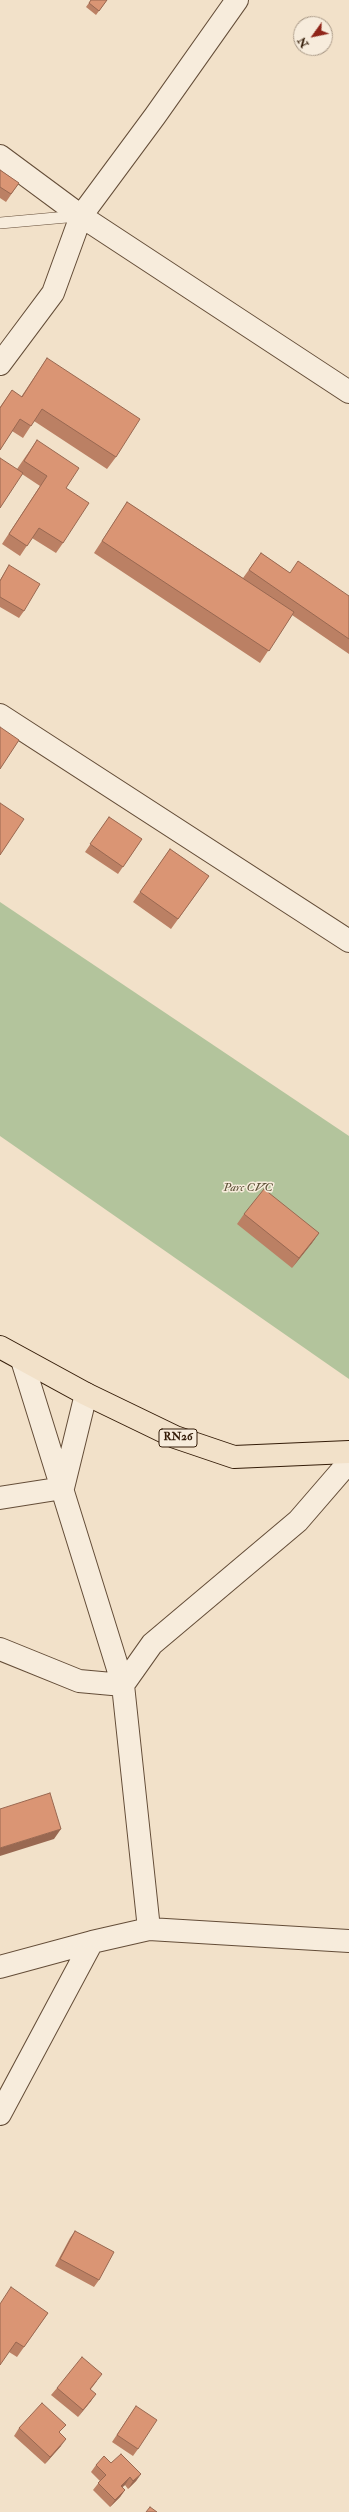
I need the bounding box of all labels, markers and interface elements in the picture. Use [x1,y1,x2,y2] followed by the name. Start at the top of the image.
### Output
[293,16,333,56] north arrow
[295,35,311,50] text: N
[223,1181,273,1195] park label: Parc CVC
[159,1429,197,1447] road number: RN26

